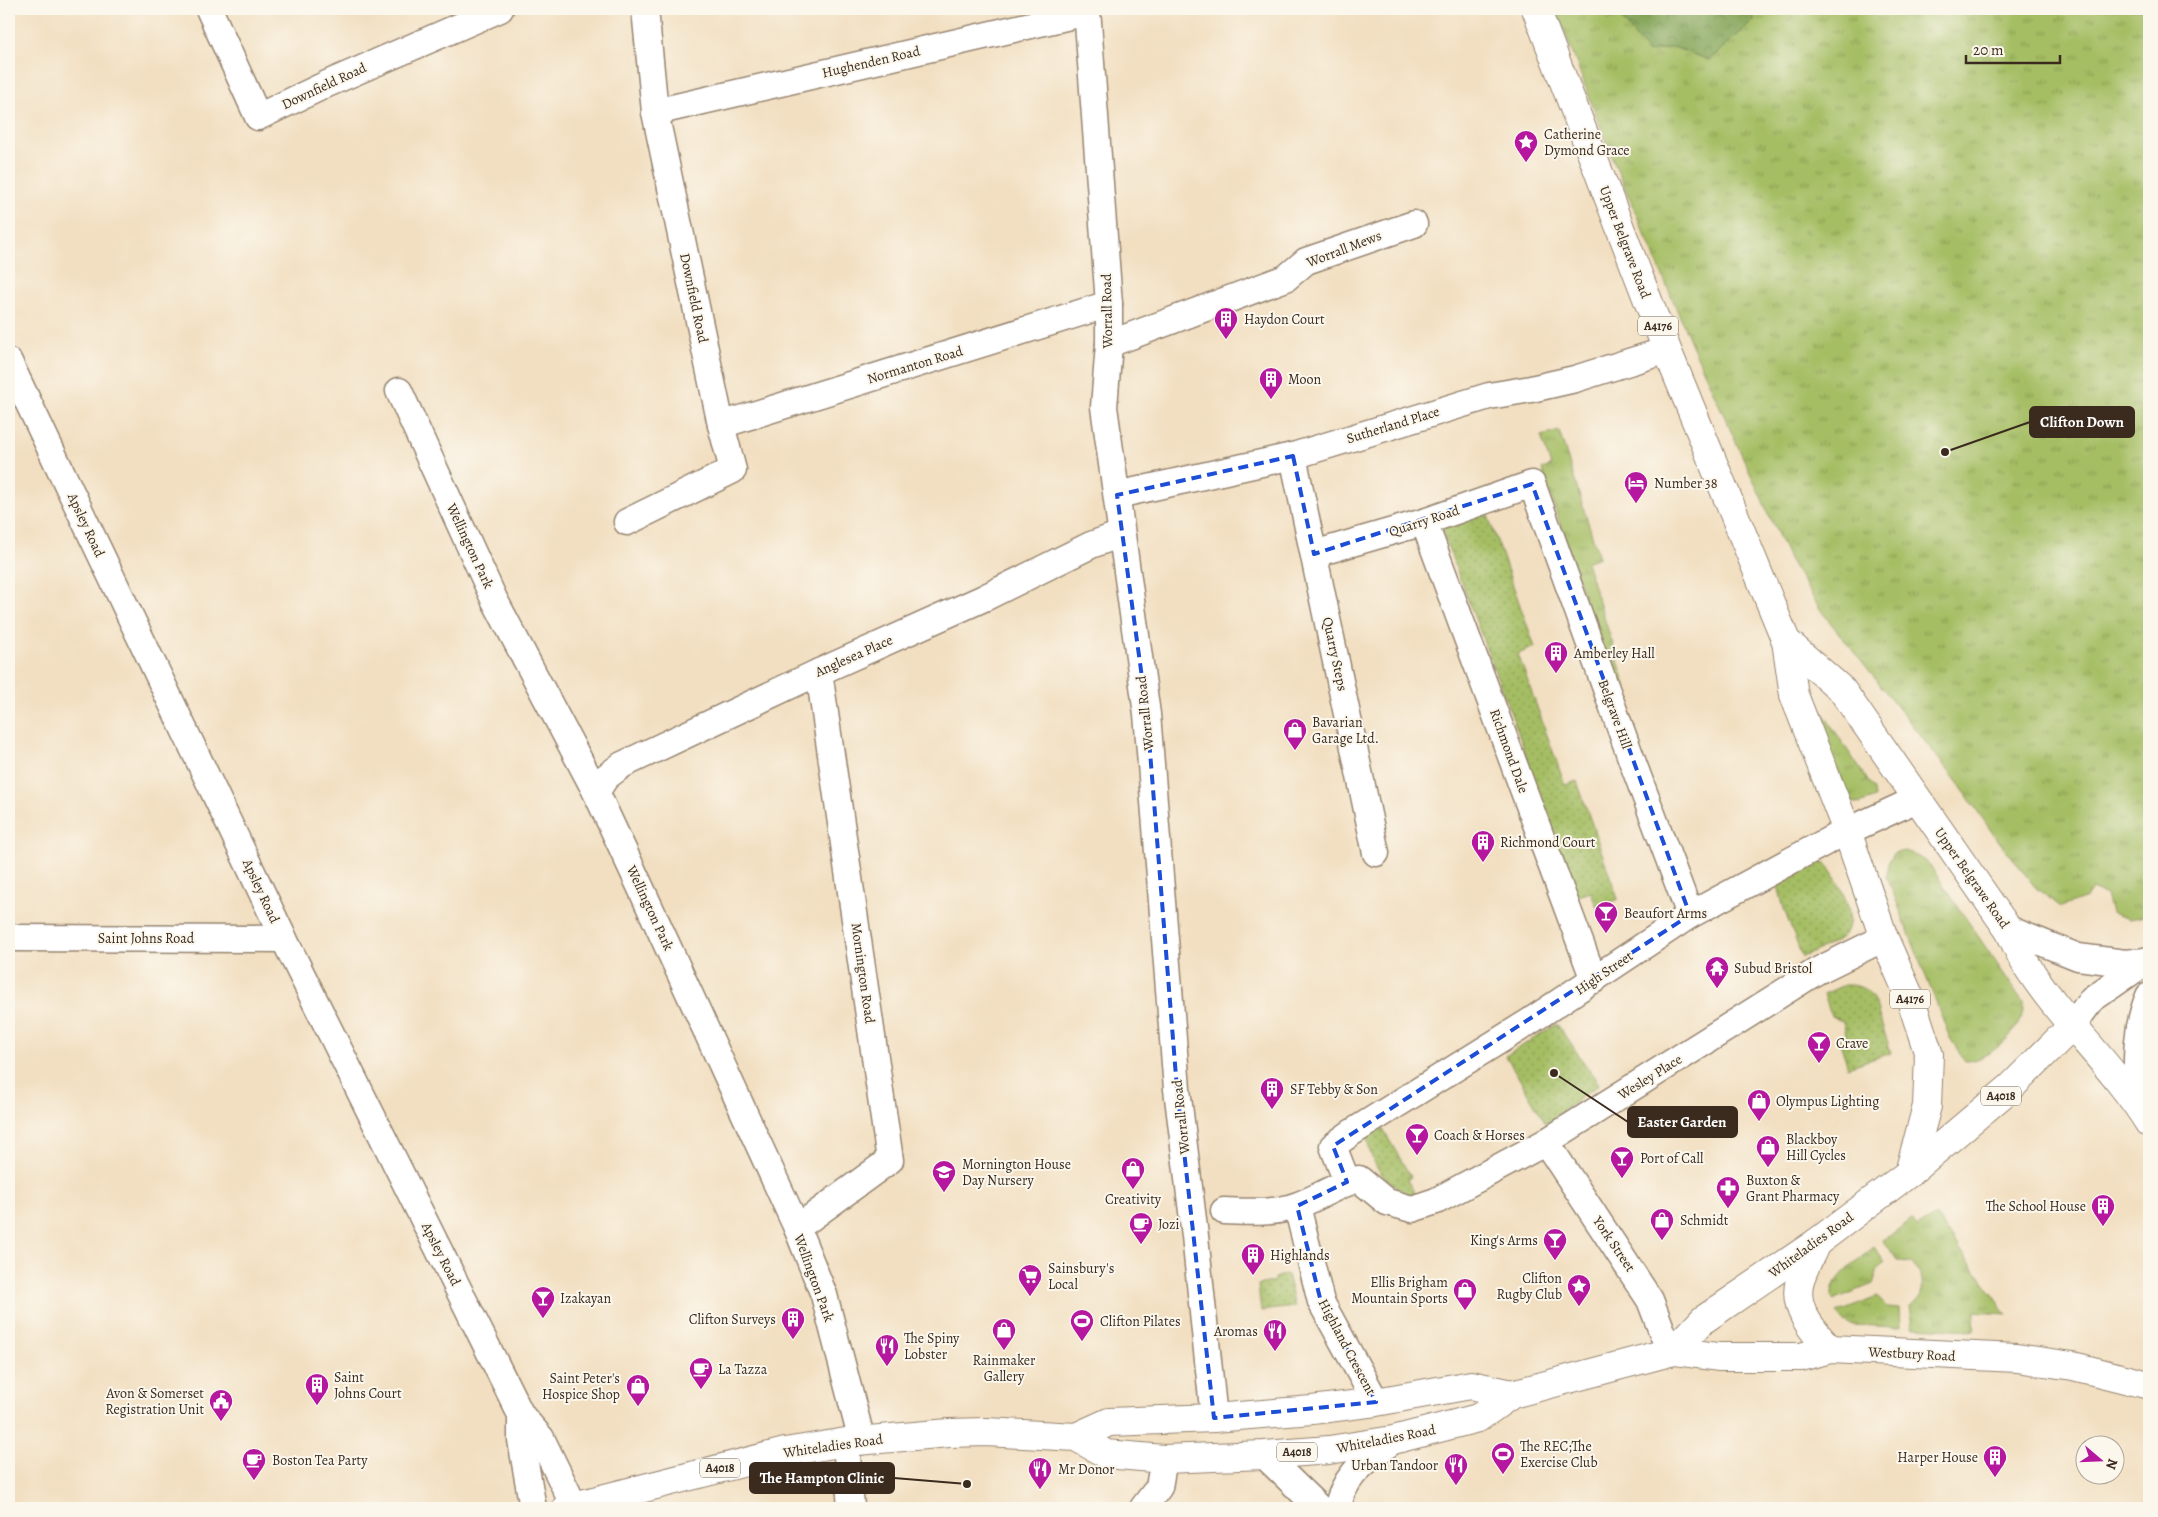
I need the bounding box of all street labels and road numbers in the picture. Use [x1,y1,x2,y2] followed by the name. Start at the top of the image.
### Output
[820,41,922,82] street label: Hughenden Road
[279,58,370,114] street label: Downfield Road
[1595,183,1655,301] street label: Upper Belgrave Road
[1303,226,1384,272] street label: Worrall Mews
[675,251,713,345] street label: Downfield Road
[1097,273,1117,350] street label: Worrall Road
[1638,316,1678,336] road number: A4176
[865,341,966,389] street label: Normanton Road
[1344,402,1442,448] street label: Sutherland Place
[62,489,109,561] street label: Apsley Road
[442,499,498,592] street label: Wellington Park
[1386,501,1462,541] street label: Quarry Road
[1318,615,1352,693] street label: Quarry Steps
[811,630,896,682] street label: Anglesea Place
[1132,674,1158,752] street label: Worrall Road
[1594,677,1637,752] street label: Belgrave Hill
[1485,706,1533,796] street label: Richmond Dale
[1930,824,2014,933] street label: Upper Belgrave Road
[237,855,284,927] street label: Apsley Road
[622,861,678,954] street label: Wellington Park
[847,921,880,1025] street label: Mornington Road
[98,929,195,948] street label: Saint Johns Road
[1571,946,1637,999] street label: High Street
[1890,990,1930,1009] road number: A4176
[1613,1050,1686,1105] street label: Wesley Place
[1168,1078,1194,1156] street label: Worrall Road
[1981,1086,2021,1106] road number: A4018
[1764,1208,1858,1283] street label: Whiteladies Road
[1588,1212,1640,1276] street label: York Street
[416,1218,465,1289] street label: Apsley Road
[789,1231,839,1325] street label: Wellington Park
[1314,1295,1381,1399] street label: Highland Crescent
[1867,1342,1956,1366] street label: Westbury Road
[1334,1420,1438,1458] street label: Whiteladies Road
[781,1430,885,1463] street label: Whiteladies Road
[1277,1442,1317,1461] road number: A4018
[700,1459,740,1478] road number: A4018

